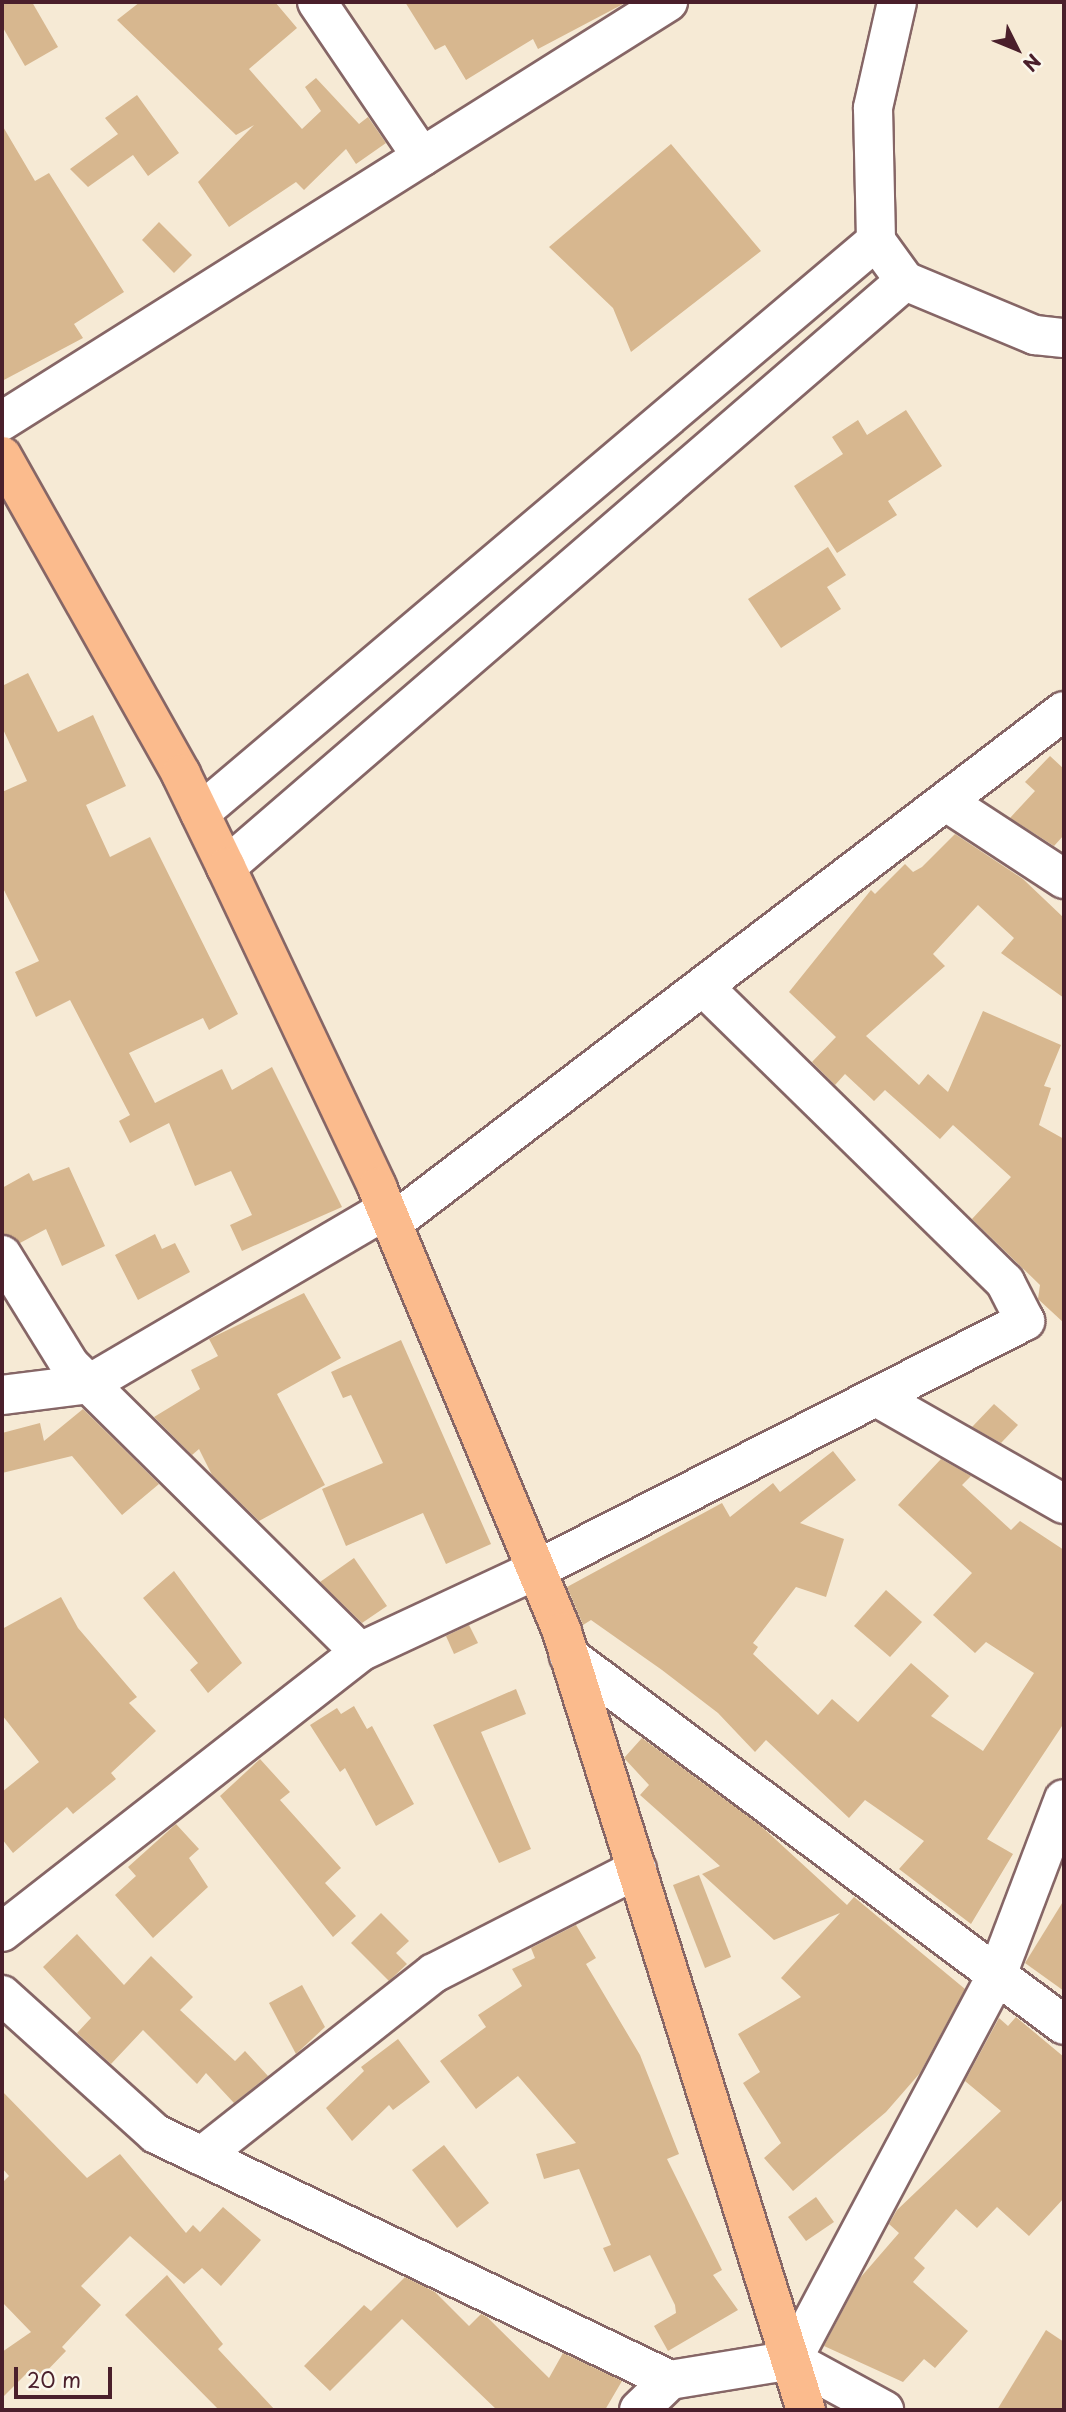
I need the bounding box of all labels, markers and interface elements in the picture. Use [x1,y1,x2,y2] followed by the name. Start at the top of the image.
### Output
[982,14,1052,84] north arrow
[1017,48,1048,78] text: N
[18,2352,116,2396] scale bar
[27,2363,81,2395] text: 20 m

